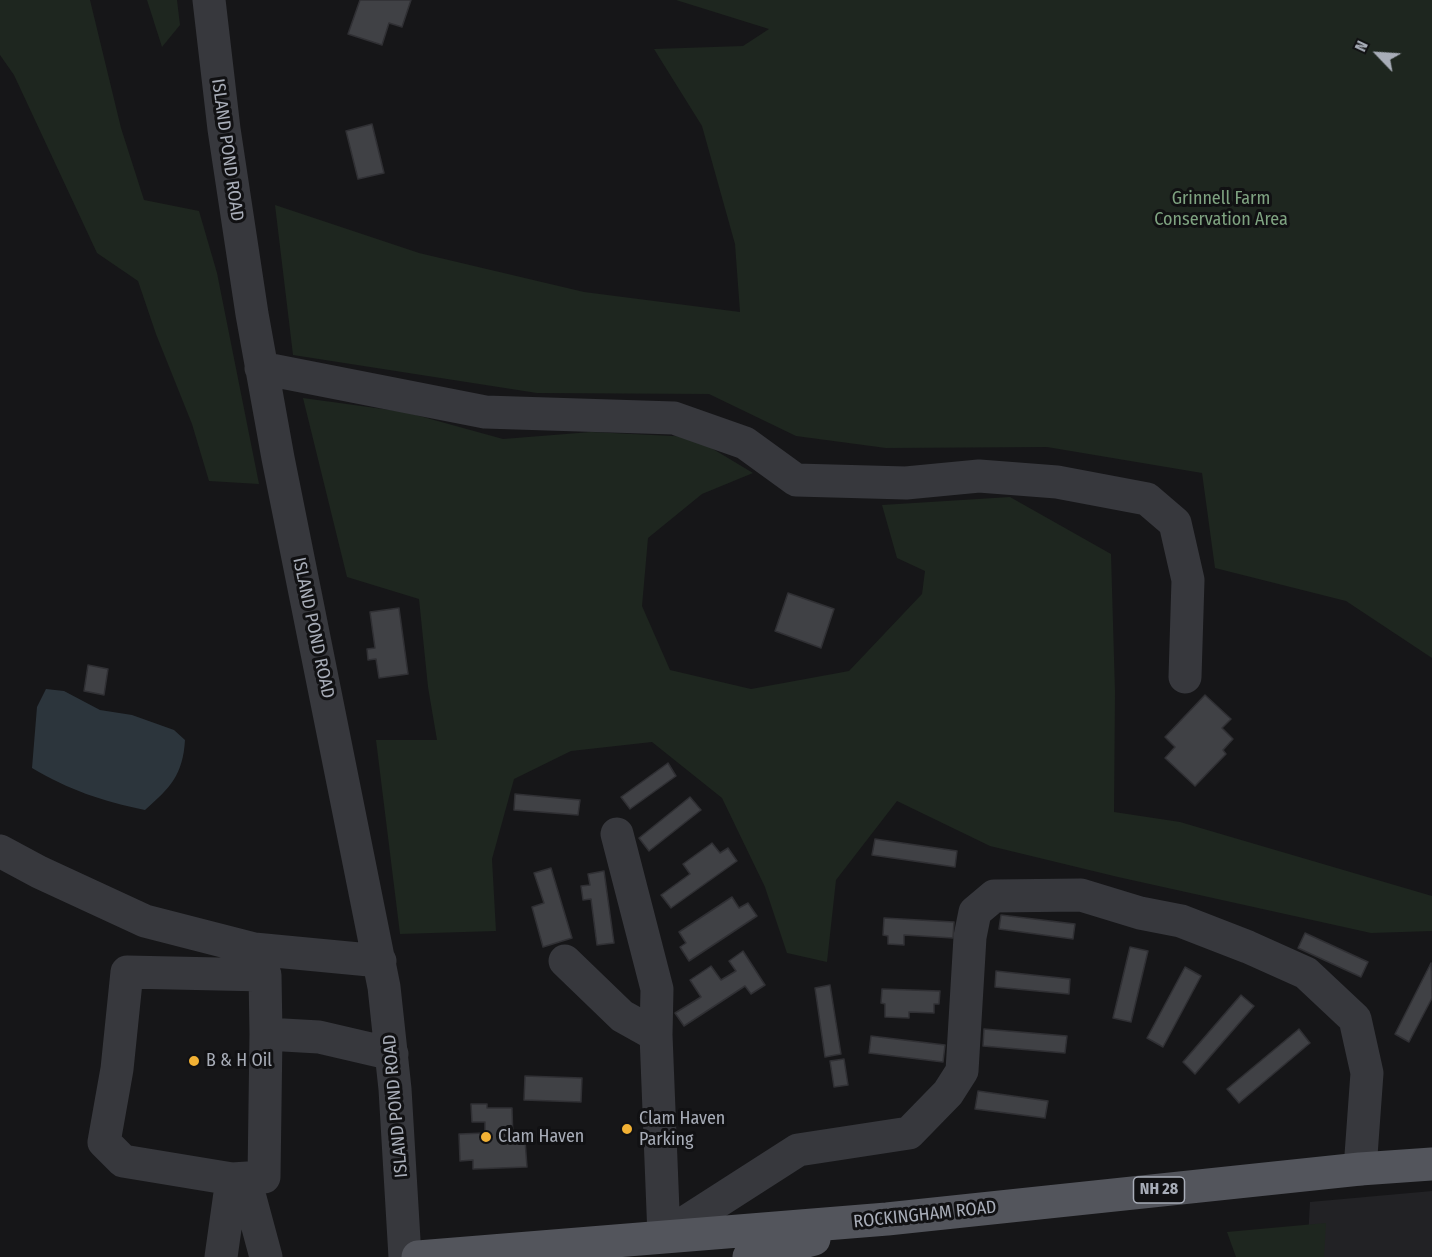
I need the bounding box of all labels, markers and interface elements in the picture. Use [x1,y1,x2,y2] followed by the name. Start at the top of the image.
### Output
[1348,24,1408,84] north arrow
[1351,38,1372,55] text: N
[206,77,248,223] street label: ISLAND POND ROAD
[1154,188,1288,230] park label: Grinnell Farm Conservation Area
[287,555,339,701] street label: ISLAND POND ROAD
[379,1033,413,1179] street label: ISLAND POND ROAD
[206,1050,272,1072] place label: B & H Oil
[187,1054,201,1068] marker: B & H Oil
[639,1108,725,1150] place label: Clam Haven Parking
[620,1122,634,1136] marker: Clam Haven Parking
[498,1126,584,1148] place label: Clam Haven
[479,1130,493,1144] marker: Clam Haven
[1134,1177,1184,1203] road number: NH 28
[852,1197,998,1233] street label: ROCKINGHAM ROAD

